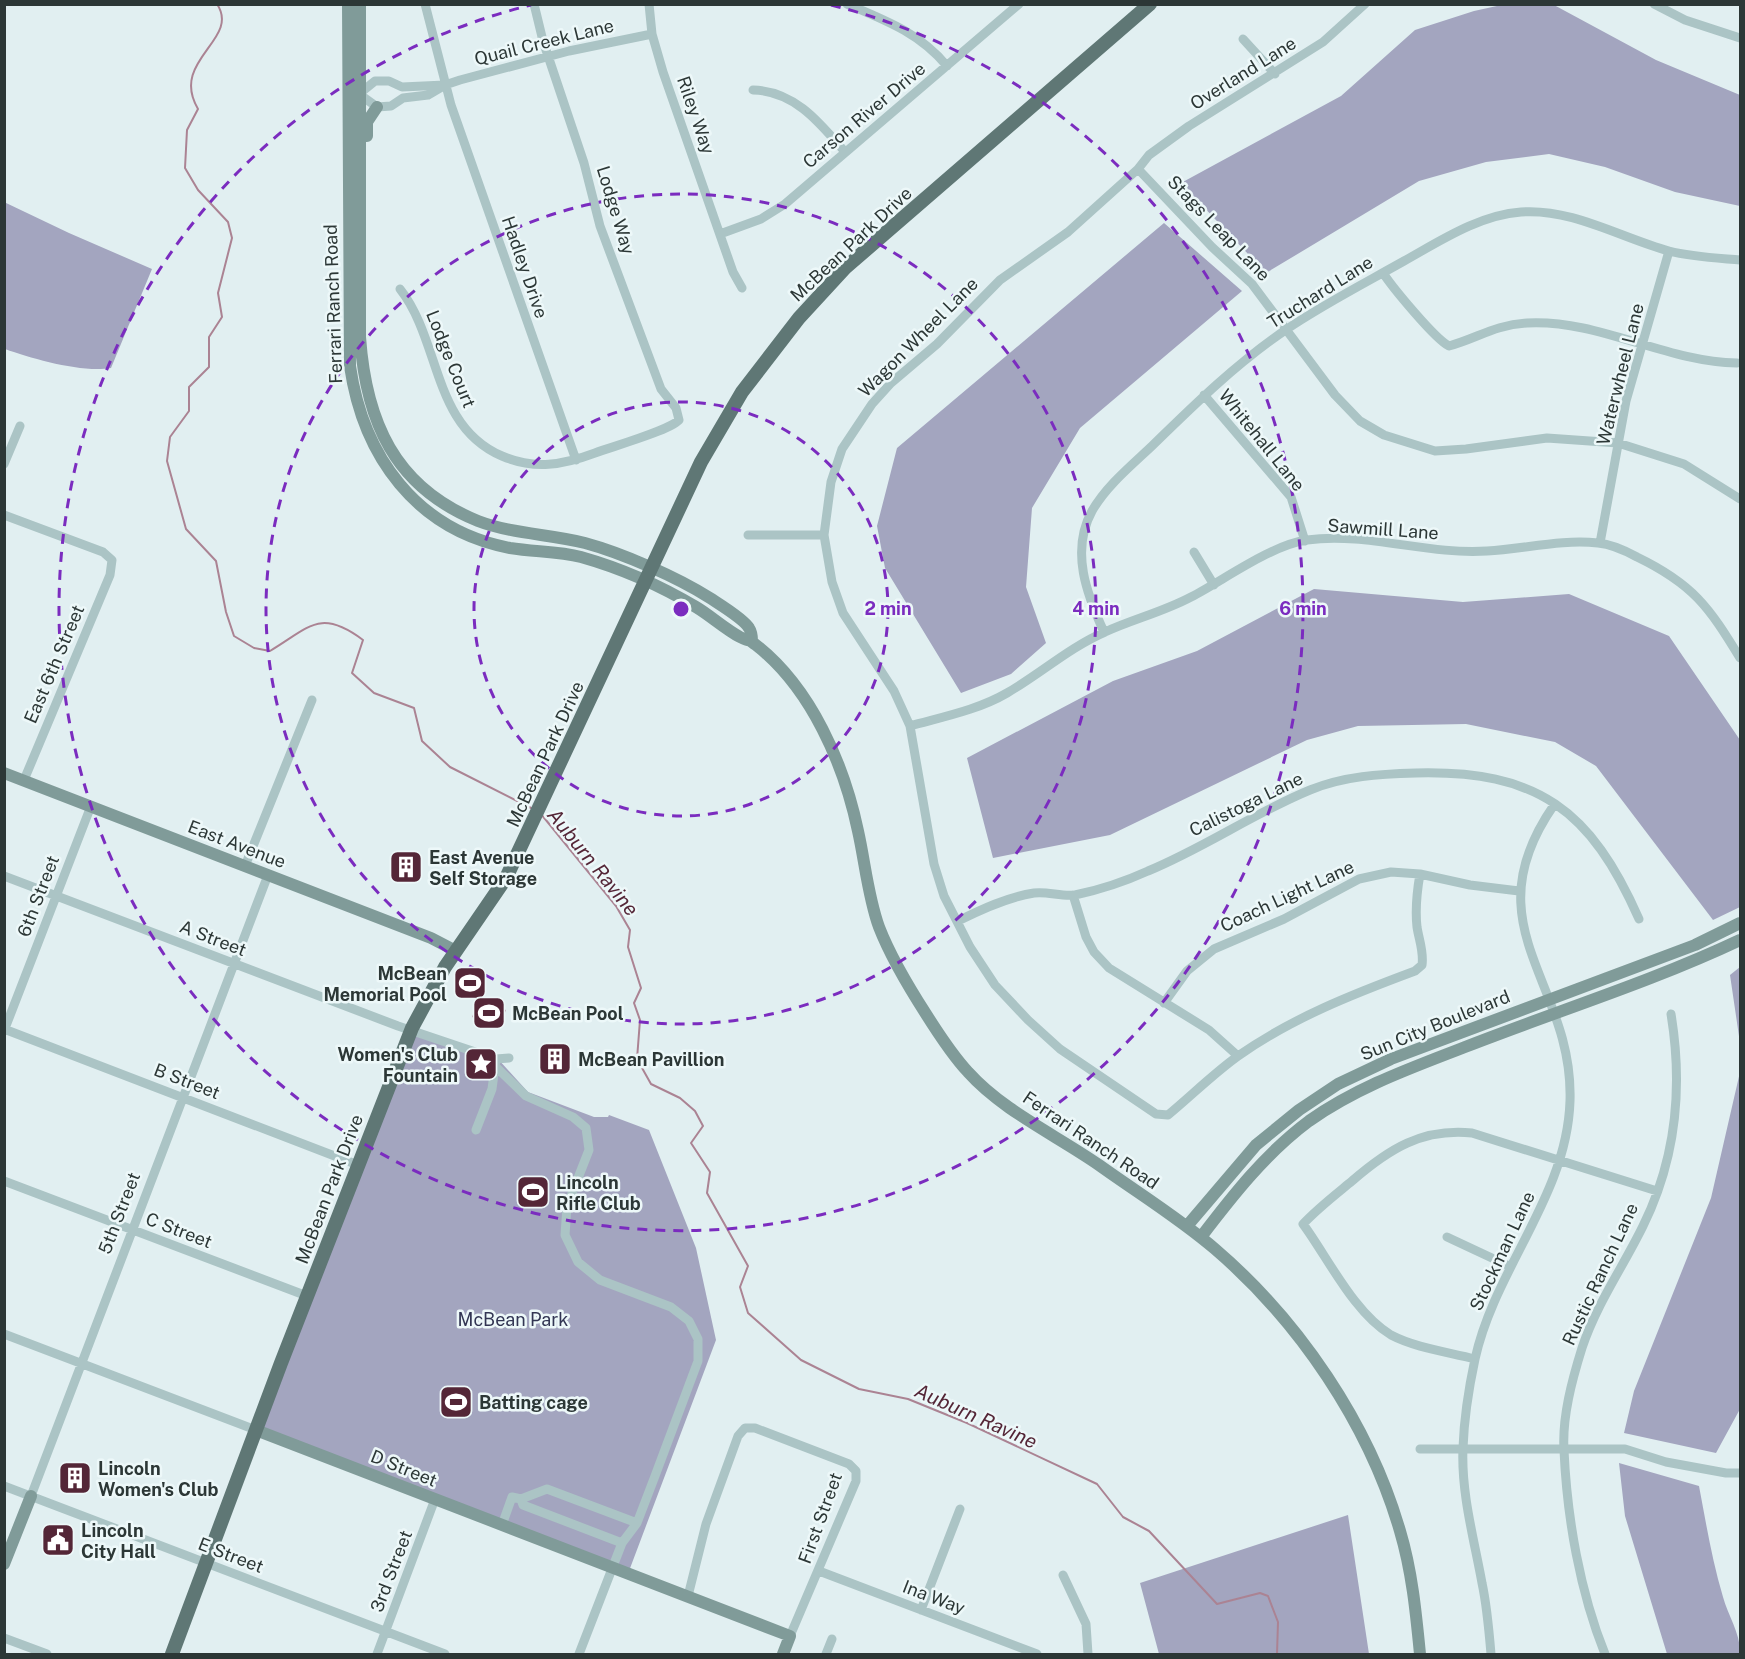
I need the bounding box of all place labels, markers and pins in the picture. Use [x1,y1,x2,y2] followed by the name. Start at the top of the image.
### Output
[671,599,691,619] centre of rings
[429,847,537,889] place label: East Avenue Self Storage
[388,849,424,885] building icon: East Avenue Self Storage
[323,963,447,1005] place label: McBean Memorial Pool
[452,965,488,1001] sports icon: McBean Memorial Pool
[471,995,507,1031] sports icon: McBean Pool
[512,1003,624,1024] place label: McBean Pool
[537,1041,573,1077] building icon: McBean Pavillion
[338,1044,458,1086] place label: Women's Club Fountain
[463,1046,499,1082] place icon: Women's Club Fountain
[578,1049,724,1070] place label: McBean Pavillion
[556,1172,641,1214] place label: Lincoln Rifle Club
[515,1174,551,1210] sports icon: Lincoln Rifle Club
[438,1384,474,1420] sports icon: Batting cage
[479,1392,588,1413] place label: Batting cage
[98,1458,218,1500] place label: Lincoln Women's Club
[57,1460,93,1496] building icon: Lincoln Women's Club
[81,1520,156,1562] place label: Lincoln City Hall
[40,1522,76,1558] public building icon: Lincoln City Hall

